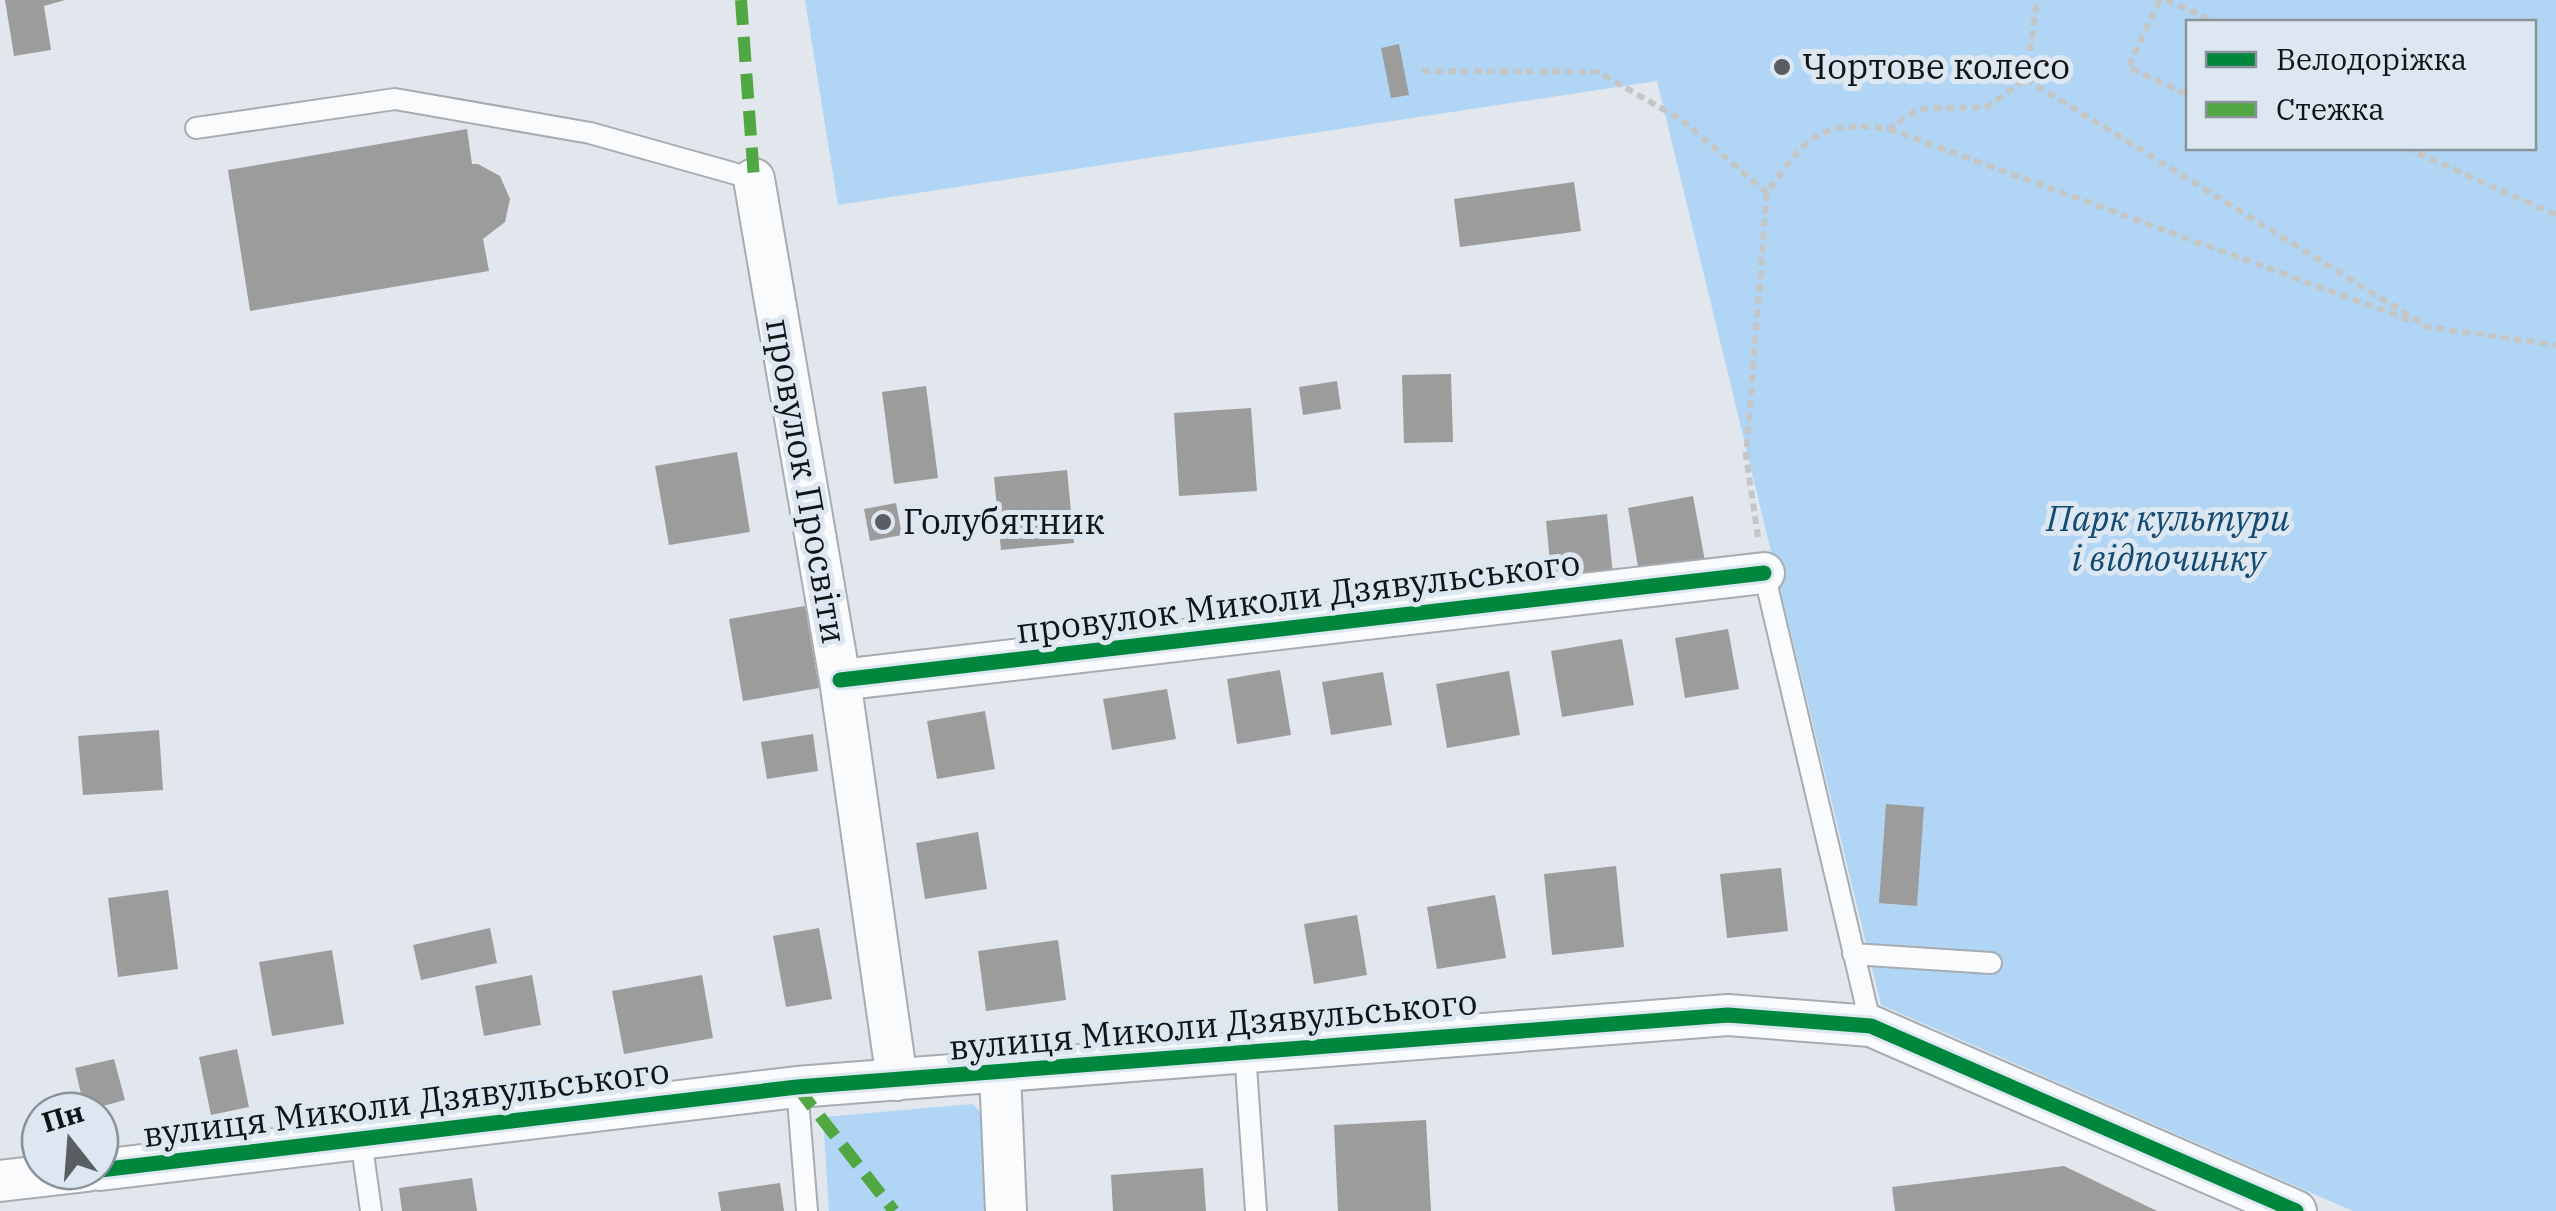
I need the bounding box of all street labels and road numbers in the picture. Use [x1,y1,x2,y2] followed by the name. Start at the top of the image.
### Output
[756,315,858,647] street label: провулок Просвіти
[1013,539,1582,653] street label: провулок Миколи Дзявульського
[947,978,1479,1070] street label: вулиця Миколи Дзявульського
[140,1047,672,1157] street label: вулиця Миколи Дзявульського

